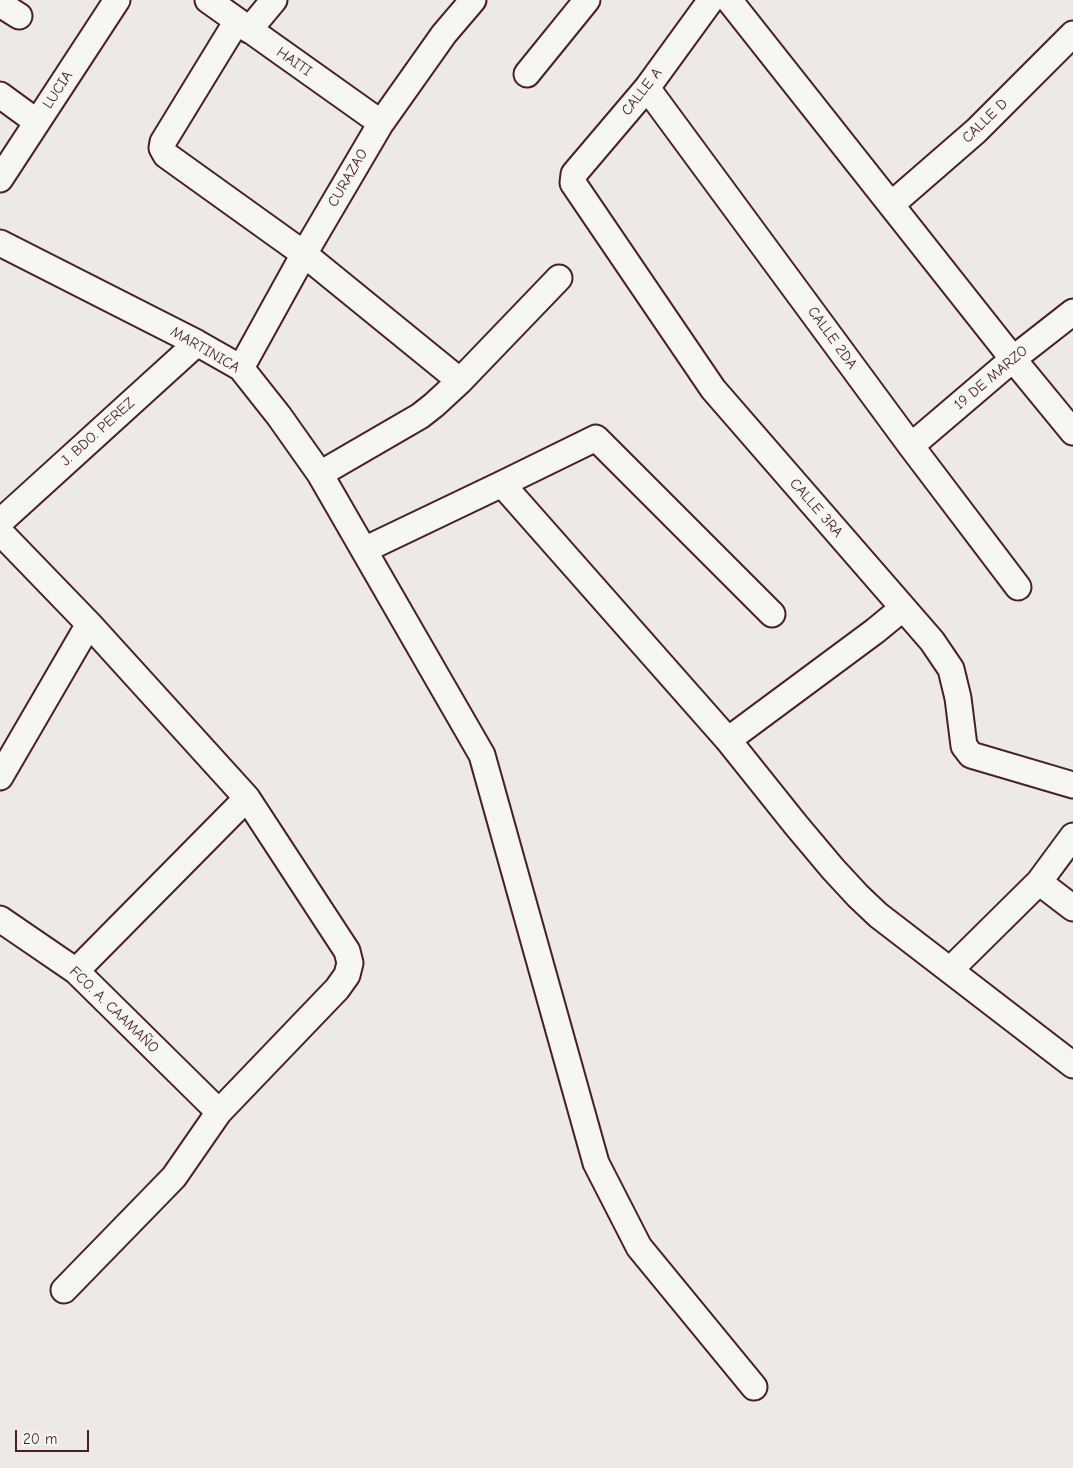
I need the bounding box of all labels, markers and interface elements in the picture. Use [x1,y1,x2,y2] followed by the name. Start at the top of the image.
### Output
[273,43,315,81] street label: HAITI
[618,65,666,119] street label: CALLE A
[39,68,77,112] street label: LUCIA
[958,95,1012,147] street label: CALLE D
[324,146,372,210] street label: CURAZAO
[803,303,861,373] street label: CALLE 2DA
[167,323,243,377] street label: MARTINICA
[951,342,1031,414] street label: 19 DE MARZO
[57,394,139,470] street label: J. BDO. PEREZ
[786,475,846,541] street label: CALLE 3RA
[66,963,162,1057] street label: FCO. A. CAAMAÑO
[18,1420,91,1452] scale bar
[23,1430,57,1448] text: 20 m

